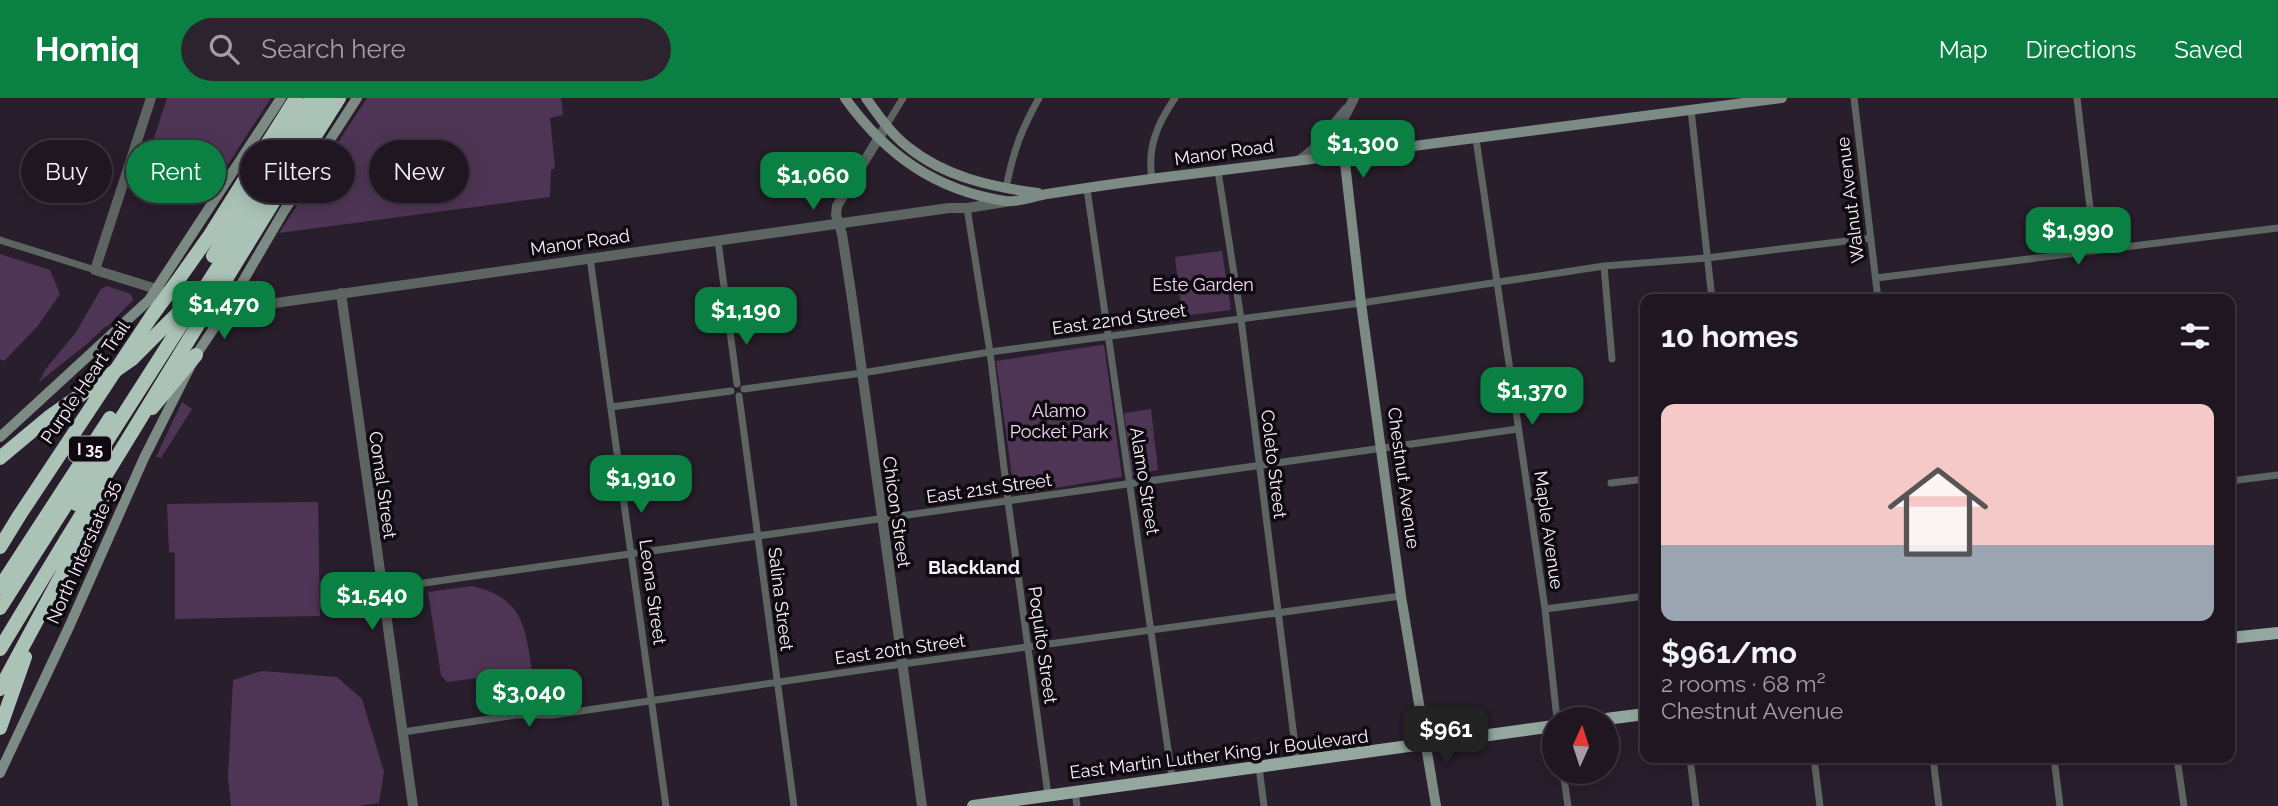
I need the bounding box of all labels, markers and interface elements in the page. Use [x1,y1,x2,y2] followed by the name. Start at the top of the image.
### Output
[181,18,671,81] search box
[35,30,139,69] text: Homiq
[205,30,243,68] icon: search
[261,34,406,64] text: Search here
[1939,35,1988,64] text: Map
[2026,35,2136,64] text: Directions
[2174,35,2243,64] text: Saved
[1306,120,1420,180] pin: $1,300
[1327,129,1399,156] text: $1,300
[1173,135,1275,169] street label: Manor Road
[1832,135,1868,264] street label: Walnut Avenue
[21,140,112,203] chip: Buy
[126,140,226,203] chip: Rent
[240,140,355,203] chip: Filters
[369,140,469,203] chip: New
[756,152,870,212] pin: $1,060
[776,161,850,188] text: $1,060
[2021,208,2135,267] pin: $1,990
[2042,216,2114,243] text: $1,990
[529,225,631,259] street label: Manor Road
[1152,274,1254,295] park label: Este Garden
[167,282,281,341] pin: $1,470
[689,288,803,347] pin: $1,190
[188,290,260,317] text: $1,470
[711,296,781,323] text: $1,190
[1051,299,1187,339] street label: East 22nd Street
[36,317,134,447] street label: Purple Heart Trail
[2176,317,2214,355] icon: filters
[1661,319,1798,354] text: 10 homes
[1475,368,1589,427] pin: $1,370
[1496,376,1568,403] text: $1,370
[1010,400,1109,442] park label: Alamo Pocket Park
[1384,406,1424,550] street label: Chestnut Avenue
[1257,408,1291,520] street label: Coleto Street
[1126,426,1164,536] street label: Alamo Street
[365,430,401,540] street label: Comal Street
[69,436,111,462] road number: I 35
[1875,449,2001,575] icon: home
[879,455,915,569] street label: Chicon Street
[584,456,698,515] pin: $1,910
[606,464,676,491] text: $1,910
[925,469,1053,507] street label: East 21st Street
[1530,469,1568,591] street label: Maple Avenue
[42,477,124,627] street label: North Interstate 35
[635,538,671,646] street label: Leona Street
[764,546,798,652] street label: Salina Street
[928,556,1020,578] district label: Blackland
[315,573,429,632] pin: $1,540
[336,581,408,608] text: $1,540
[1024,585,1062,705] street label: Poquito Street
[833,629,967,669] street label: East 20th Street
[1661,635,1797,670] text: $961/mo
[472,670,586,729] pin: $3,040
[1661,670,1826,697] text: 2 rooms · 68 m²
[492,678,566,705] text: $3,040
[1661,697,1843,724] text: Chestnut Avenue
[1405,706,1487,766] pin: $961
[1542,707,1619,784] north arrow
[1542,707,1619,784] map controls
[1419,715,1473,742] text: $961
[1068,725,1370,783] street label: East Martin Luther King Jr Boulevard

